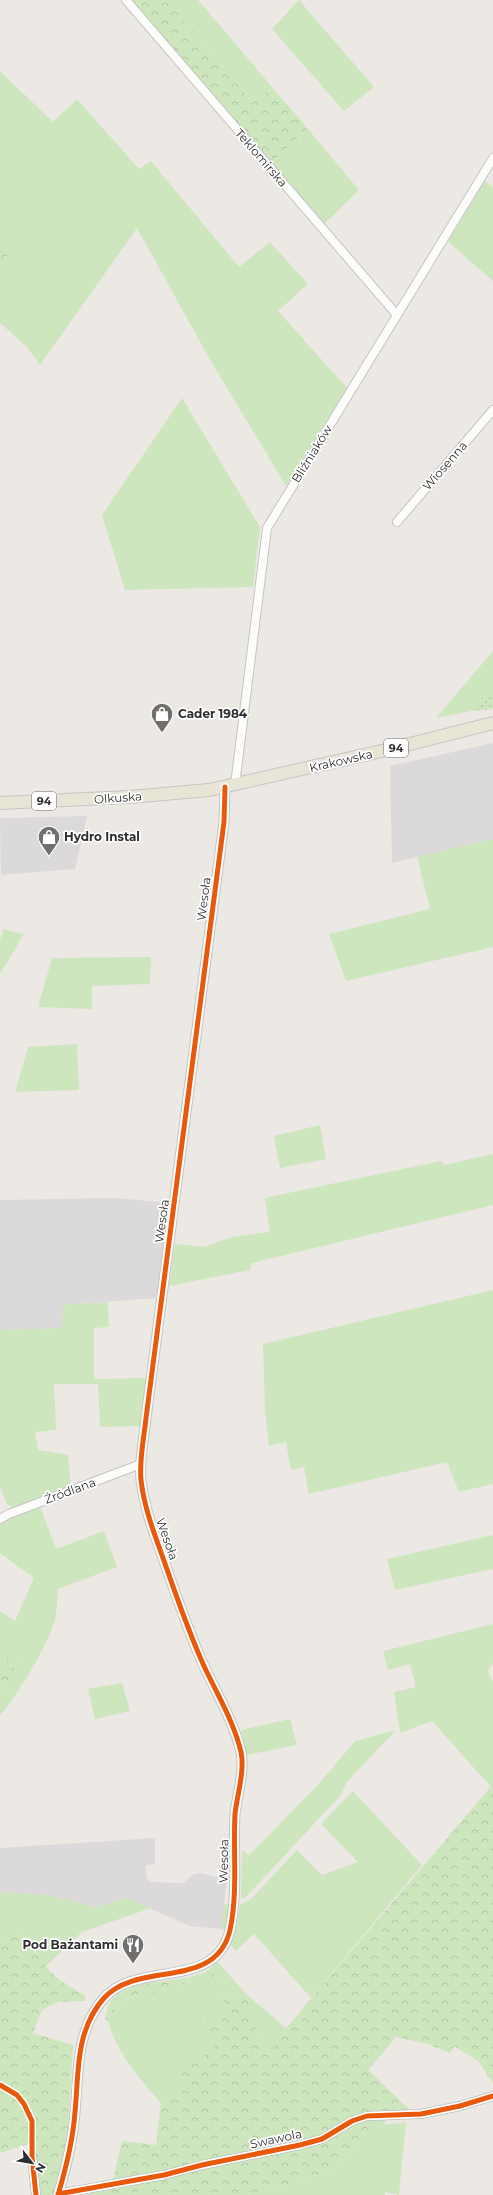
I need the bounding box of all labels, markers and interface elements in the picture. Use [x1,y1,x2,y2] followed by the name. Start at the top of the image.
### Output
[232,126,291,190] street label: Teklomirska
[288,422,335,485] street label: Bliźniaków
[419,438,470,493] street label: Wiosenna
[149,701,175,734] shop icon: Cader 1984
[178,706,248,721] place label: Cader 1984
[384,739,408,757] road number: 94
[308,746,374,775] street label: Krakowska
[93,788,143,807] street label: Olkuska
[32,792,56,810] road number: 94
[36,824,62,857] shop icon: Hydro Instal
[64,829,140,844] place label: Hydro Instal
[193,876,214,922] street label: Wesoła
[151,1198,172,1244] street label: Wesoła
[42,1474,98,1507] street label: Źródlana
[153,1516,182,1562] street label: Wesoła
[216,1839,231,1883] street label: Wesoła
[120,1932,146,1965] restaurant icon: Pod Bażantami
[22,1937,118,1952] place label: Pod Bażantami
[249,2126,303,2151] street label: Swawola
[12,2143,52,2183] north arrow
[32,2161,49,2176] text: N

